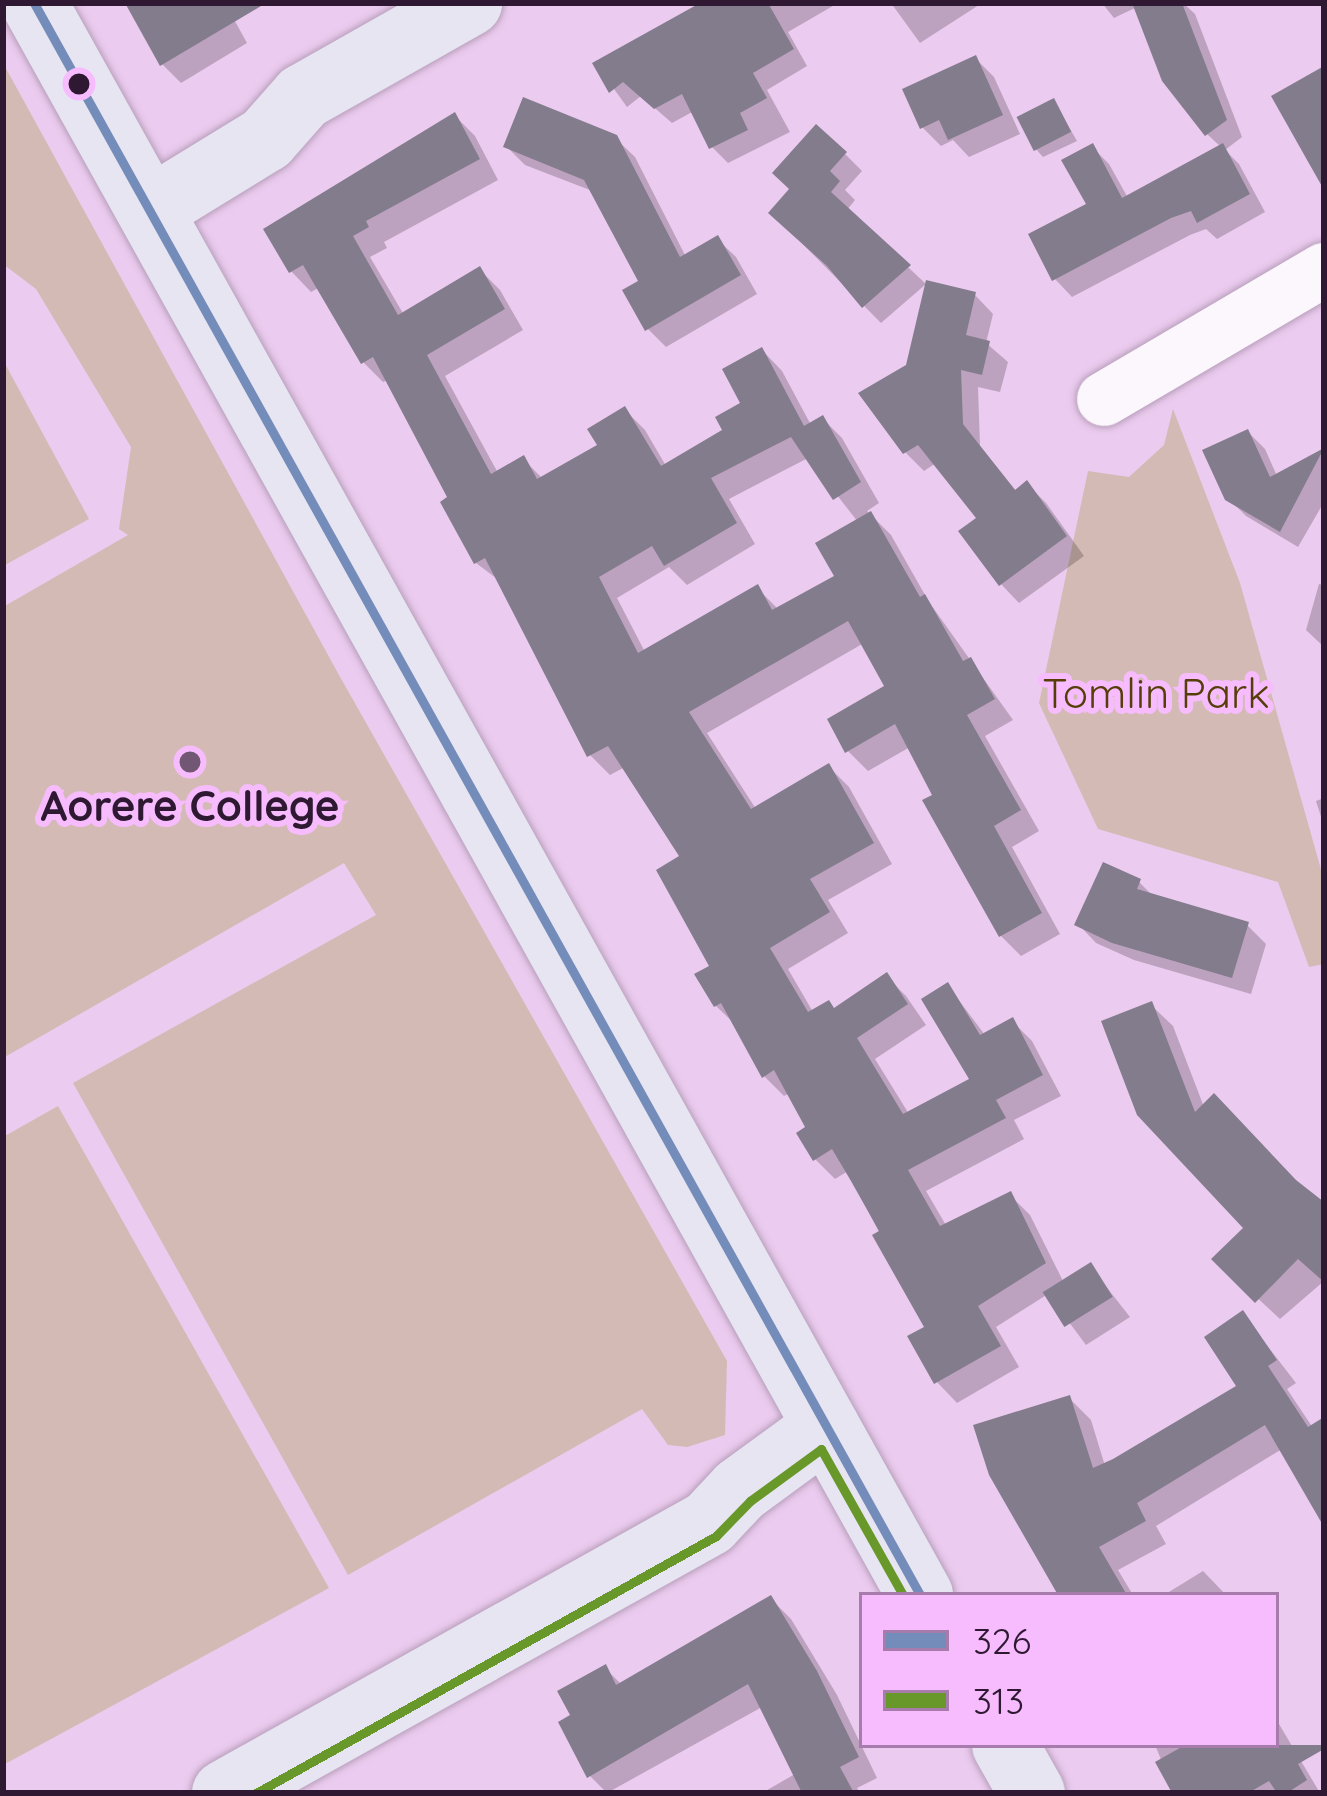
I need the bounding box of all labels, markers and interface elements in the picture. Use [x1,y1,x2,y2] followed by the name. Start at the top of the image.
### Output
[68,73,90,95] unlabelled marker
[1042,668,1270,718] park label: Tomlin Park
[177,749,203,775] marker: Aorere College
[40,781,340,831] place label: Aorere College
[859,1592,1279,1748] legend
[973,1618,1031,1663] text: 326
[973,1678,1024,1723] text: 313

